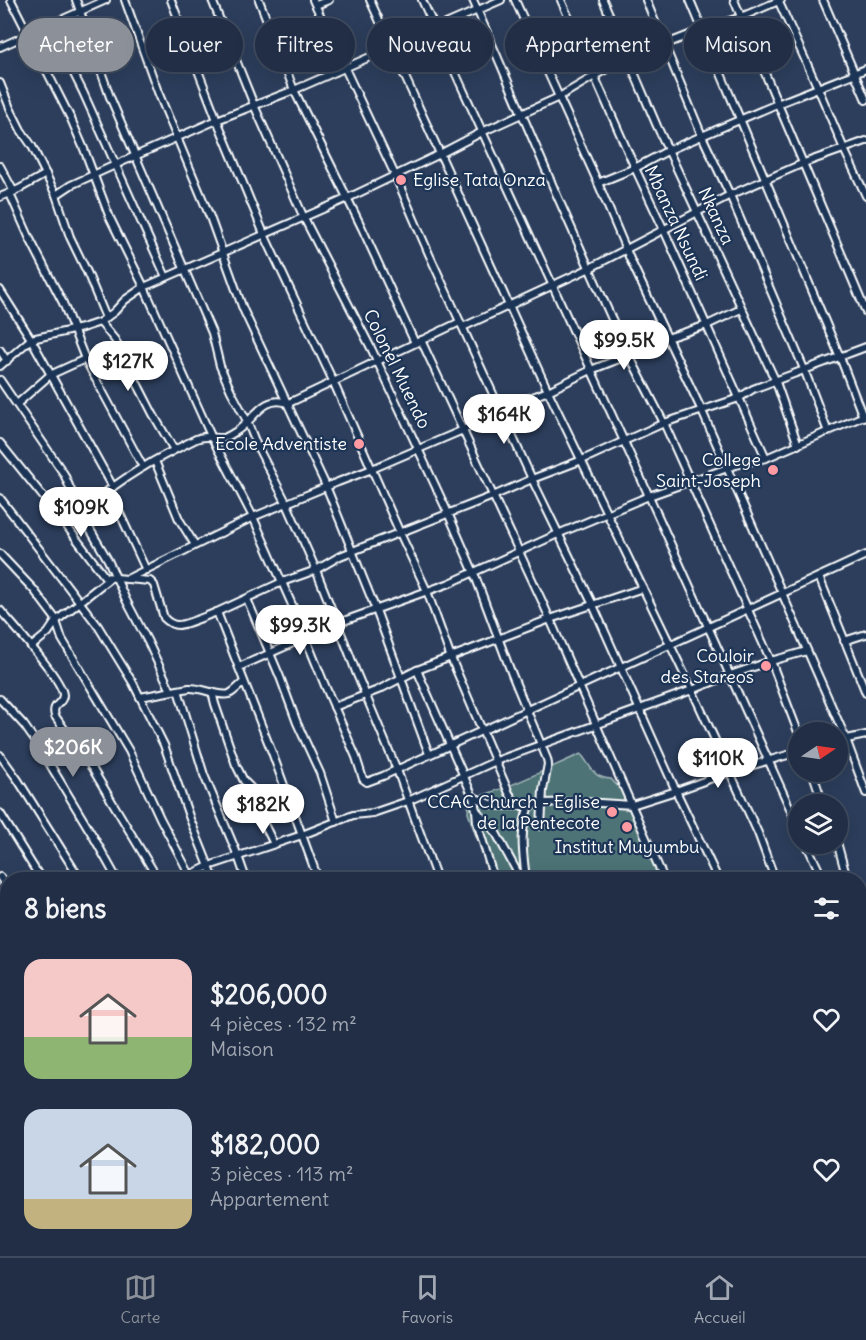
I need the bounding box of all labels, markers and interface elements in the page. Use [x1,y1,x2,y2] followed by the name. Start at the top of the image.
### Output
[18,18,134,72] chip: Acheter
[146,18,243,72] chip: Louer
[255,18,355,72] chip: Filtres
[367,18,493,72] chip: Nouveau
[505,18,672,72] chip: Appartement
[684,18,793,72] chip: Maison
[640,162,713,284] street label: Mbanza Nsundi
[413,168,546,191] place label: Eglise Tata Onza
[394,173,408,187] marker: Eglise Tata Onza
[693,183,740,248] street label: Nkanza
[359,305,436,432] street label: Colonel Muendo
[575,320,673,371] pin: $99.5K
[593,327,655,352] text: $99.5K
[86,341,170,392] pin: $127K
[102,348,154,373] text: $127K
[462,394,546,445] pin: $164K
[477,401,531,426] text: $164K
[215,432,347,455] place label: Ecole Adventiste
[352,437,366,451] marker: Ecole Adventiste
[656,448,761,492] place label: College Saint-Joseph
[766,463,780,477] marker: College Saint-Joseph
[39,487,123,538] pin: $109K
[53,494,109,519] text: $109K
[251,605,349,656] pin: $99.3K
[269,612,331,637] text: $99.3K
[660,644,755,688] place label: Couloir des Stareos
[759,659,773,673] marker: Couloir des Stareos
[788,722,848,782] north arrow
[788,722,848,854] map controls
[31,727,115,778] pin: $206K
[43,734,103,759] text: $206K
[676,738,760,789] pin: $110K
[692,745,744,770] text: $110K
[221,784,305,835] pin: $182K
[427,790,600,834] place label: CCAC Church - Eglise de la Pentecote
[236,791,290,816] text: $182K
[788,794,848,854] button: layers
[605,805,619,819] marker: CCAC Church - Eglise de la Pentecote
[620,820,634,834] marker: Institut Muyumbu
[554,835,700,858] place label: Institut Muyumbu
[24,892,106,925] text: 8 biens
[810,892,843,925] icon: filters
[210,978,328,1011] text: $206,000
[72,983,144,1055] icon: home
[810,1003,843,1036] icon: heart
[210,1011,357,1036] text: 4 pièces · 132 m²
[210,1036,274,1061] text: Maison
[210,1128,320,1161] text: $182,000
[72,1133,144,1205] icon: home
[810,1153,843,1186] icon: heart
[210,1161,353,1186] text: 3 pièces · 113 m²
[210,1186,329,1211] text: Appartement
[121,1271,160,1327] tab: Carte
[401,1271,453,1327] tab: Favoris
[694,1271,745,1327] tab: Accueil

